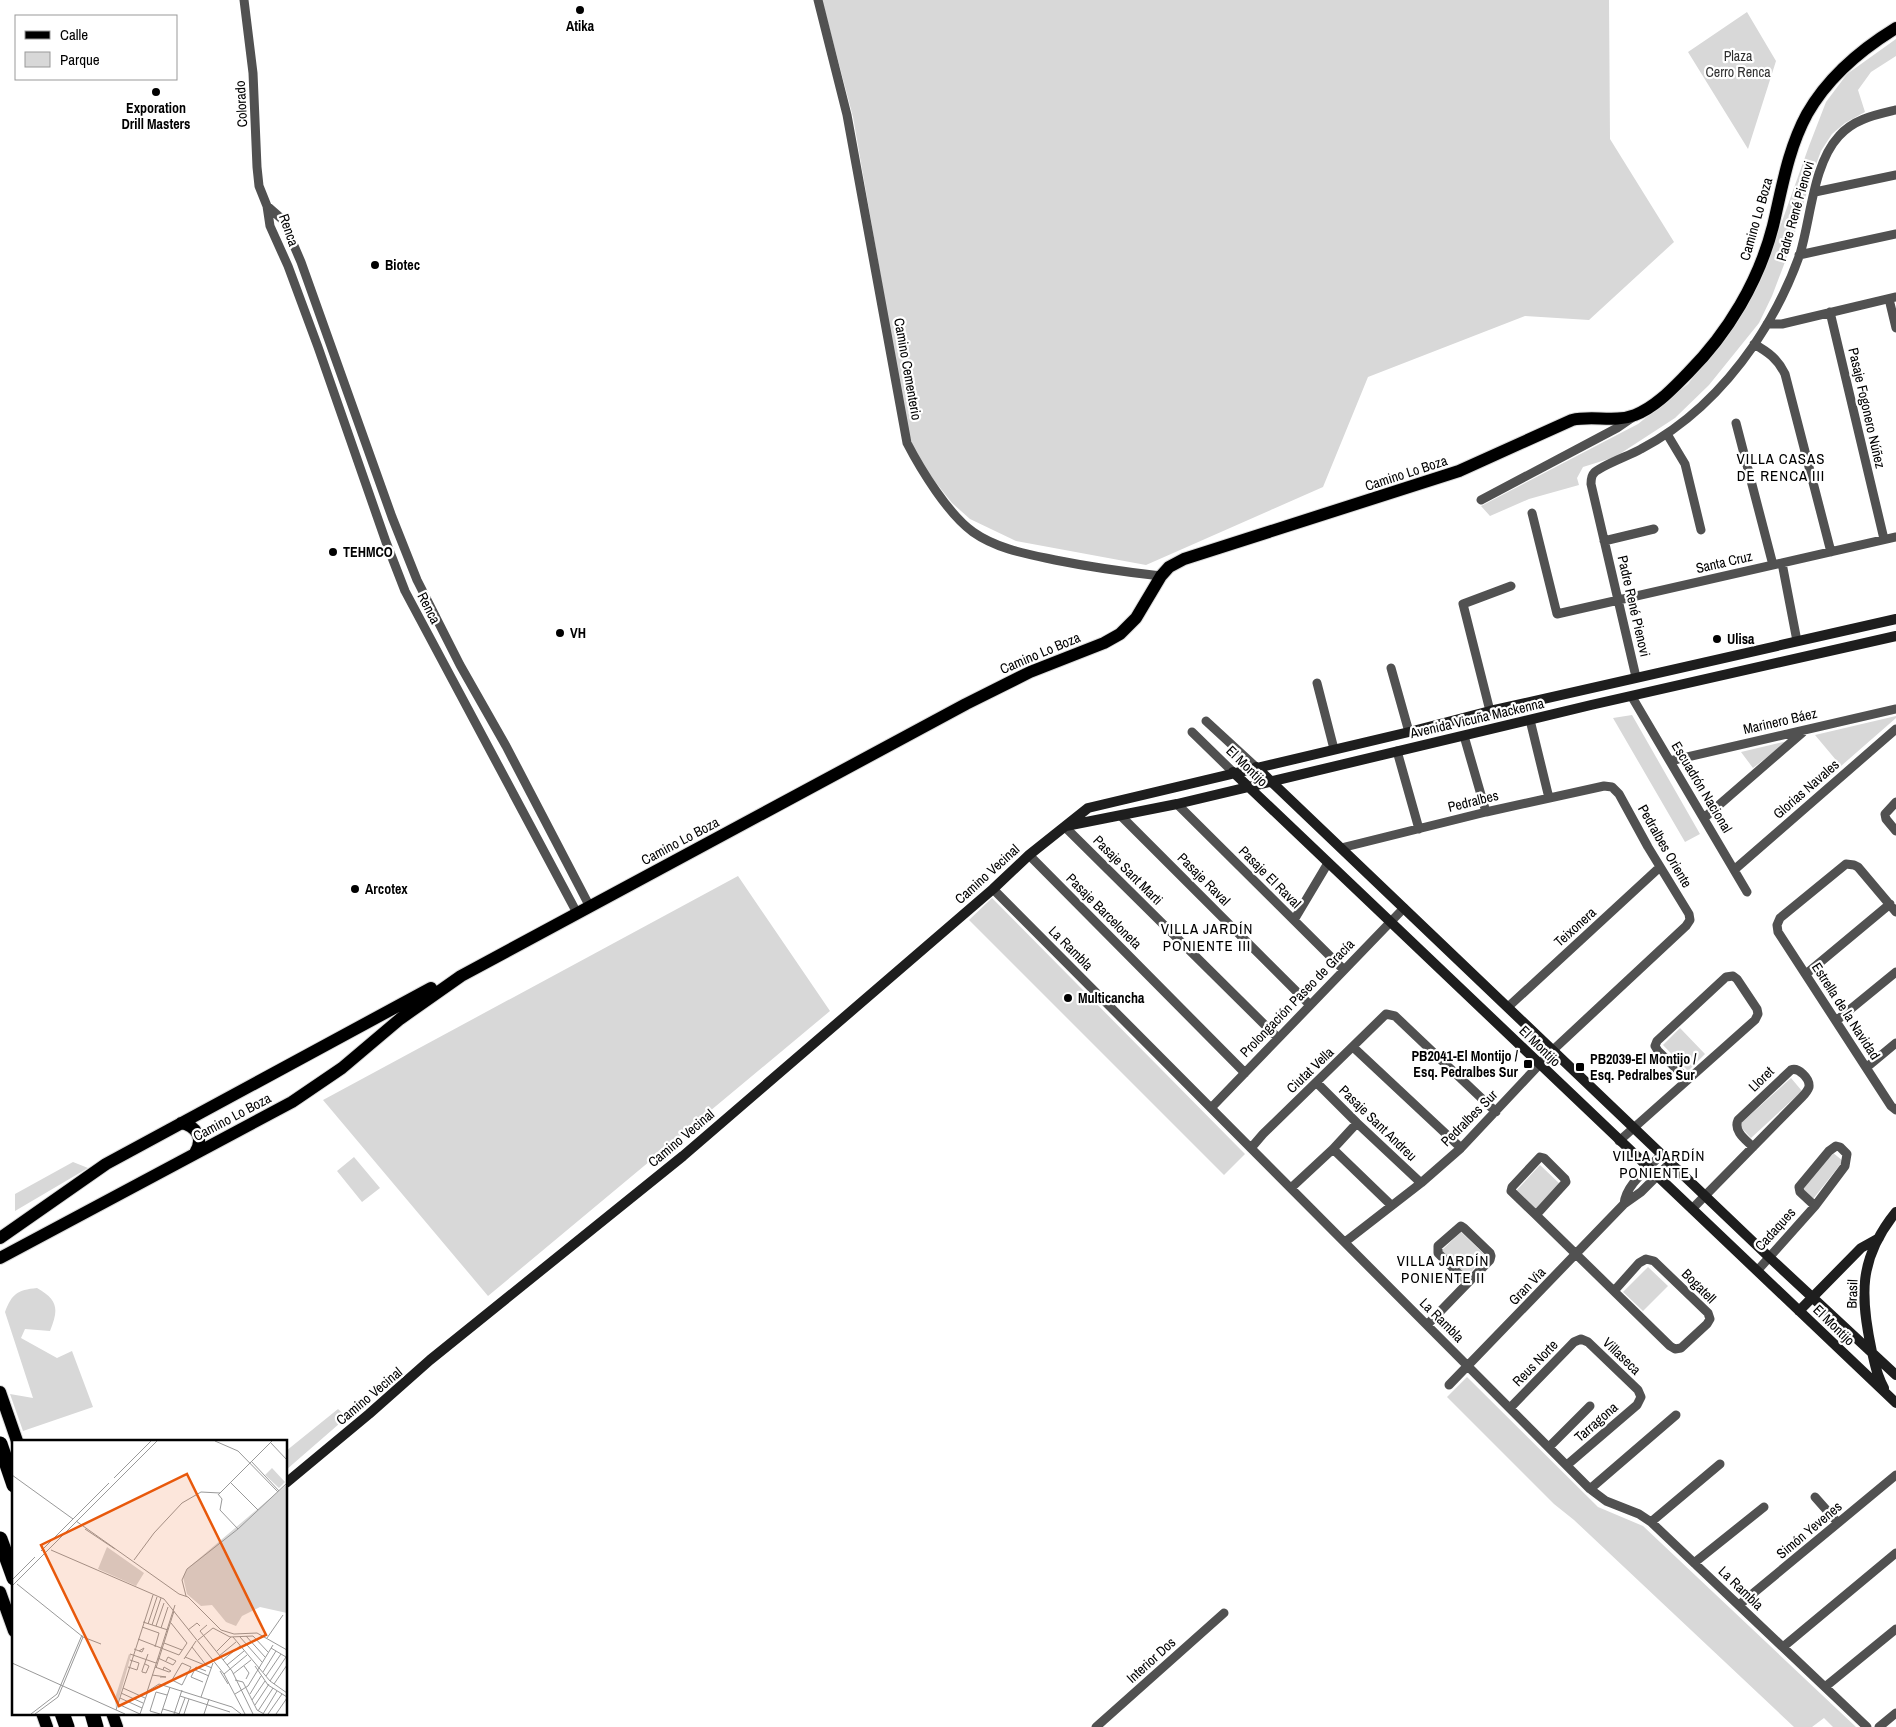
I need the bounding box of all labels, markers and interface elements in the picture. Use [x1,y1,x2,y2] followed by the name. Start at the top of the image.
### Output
[574,4,586,16] marker: Atika
[15,15,178,80] legend
[566,17,595,35] place label: Atika
[60,24,88,45] text: Calle
[1705,47,1771,81] park label: Plaza Cerro Renca
[60,49,100,70] text: Parque
[231,80,251,128] street label: Colorado
[150,86,162,98] marker: Exporation Drill Masters
[122,99,190,133] place label: Exporation Drill Masters
[1772,159,1818,263] street label: Padre René Pienovi
[1736,175,1777,263] street label: Camino Lo Boza
[275,211,303,249] street label: Renca
[385,256,420,274] place label: Biotec
[369,259,381,271] marker: Biotec
[890,317,926,421] street label: Camino Cementerio
[1844,346,1890,470] street label: Pasaje Fogonero Núñez
[1737,448,1825,486] district label: VILLA CASAS DE RENCA III
[1363,451,1450,495] street label: Camino Lo Boza
[343,543,393,561] place label: TEHMCO
[327,546,339,558] marker: TEHMCO
[1694,547,1754,577] street label: Santa Cruz
[1614,554,1654,658] street label: Padre René Pienovi
[413,589,445,627] street label: Renca
[570,624,586,642] place label: VH
[554,627,566,639] marker: VH
[997,628,1083,678] street label: Camino Lo Boza
[1727,630,1755,648] place label: Ulisa
[1711,633,1723,645] marker: Ulisa
[1407,694,1546,742] street label: Avenida Vicuña Mackenna
[1741,704,1819,738] street label: Marinero Báez
[1668,738,1736,836] street label: Escuadrón Nacional
[1222,742,1272,790] street label: El Montijo
[1769,755,1843,823] street label: Glorias Navales
[1446,786,1500,816] street label: Pedralbes
[1634,801,1696,891] street label: Pedralbes Oriente
[638,813,723,869] street label: Camino Lo Boza
[1089,831,1167,909] street label: Pasaje Sant Marti
[951,840,1023,908] street label: Camino Vecinal
[1235,842,1305,912] street label: Pasaje El Raval
[1174,849,1234,909] street label: Pasaje Raval
[1062,869,1146,953] street label: Pasaje Barceloneta
[365,880,408,898] place label: Arcotex
[349,883,361,895] marker: Arcotex
[1550,903,1600,951] street label: Teixonera
[1161,918,1253,956] district label: VILLA JARDÍN PONIENTE III
[1045,922,1097,974] street label: La Rambla
[1236,935,1358,1061] street label: Prolongación Paseo de Gracía
[1808,959,1884,1063] street label: Estrella de la Navidad
[1078,989,1145,1007] place label: Multicancha
[1062,992,1074,1004] marker: Multicancha
[1515,1022,1565,1070] street label: El Montijo
[1283,1043,1338,1097] street label: Ciutat Vella
[1411,1047,1519,1081] place label: PB2041-El Montijo / Esq. Pedralbes Sur
[1590,1050,1697,1084] place label: PB2039-El Montijo / Esq. Pedralbes Sur
[1522,1058,1534,1070] marker: PB2041-El Montijo / Esq. Pedralbes Sur
[1574,1061,1586,1073] marker: PB2039-El Montijo / Esq. Pedralbes Sur
[1744,1063,1778,1095] street label: Lloret
[1335,1081,1421,1165] street label: Pasaje Sant Andreu
[1437,1086,1501,1150] street label: Pedralbes Sur
[190,1089,275,1145] street label: Camino Lo Boza
[644,1105,718,1171] street label: Camino Vecinal
[1613,1145,1705,1183] district label: VILLA JARDÍN PONIENTE I
[1751,1203,1799,1254] street label: Cadaques
[1397,1250,1489,1288] district label: VILLA JARDÍN PONIENTE II
[1505,1263,1550,1309] street label: Gran Via
[1678,1265,1720,1307] street label: Bogatell
[1842,1279,1862,1309] street label: Brasil
[1416,1294,1468,1346] street label: La Rambla
[1809,1301,1859,1349] street label: El Montijo
[1599,1333,1645,1379] street label: Villaseca
[1508,1336,1562,1390] street label: Reus Norte
[332,1363,406,1429] street label: Camino Vecinal
[1571,1398,1622,1446] street label: Tarragona
[12,1440,288,1714] inset map
[1773,1497,1846,1563] street label: Simón Yevenes
[1715,1562,1768,1614] street label: La Rambla
[1123,1633,1179,1687] street label: Interior Dos

